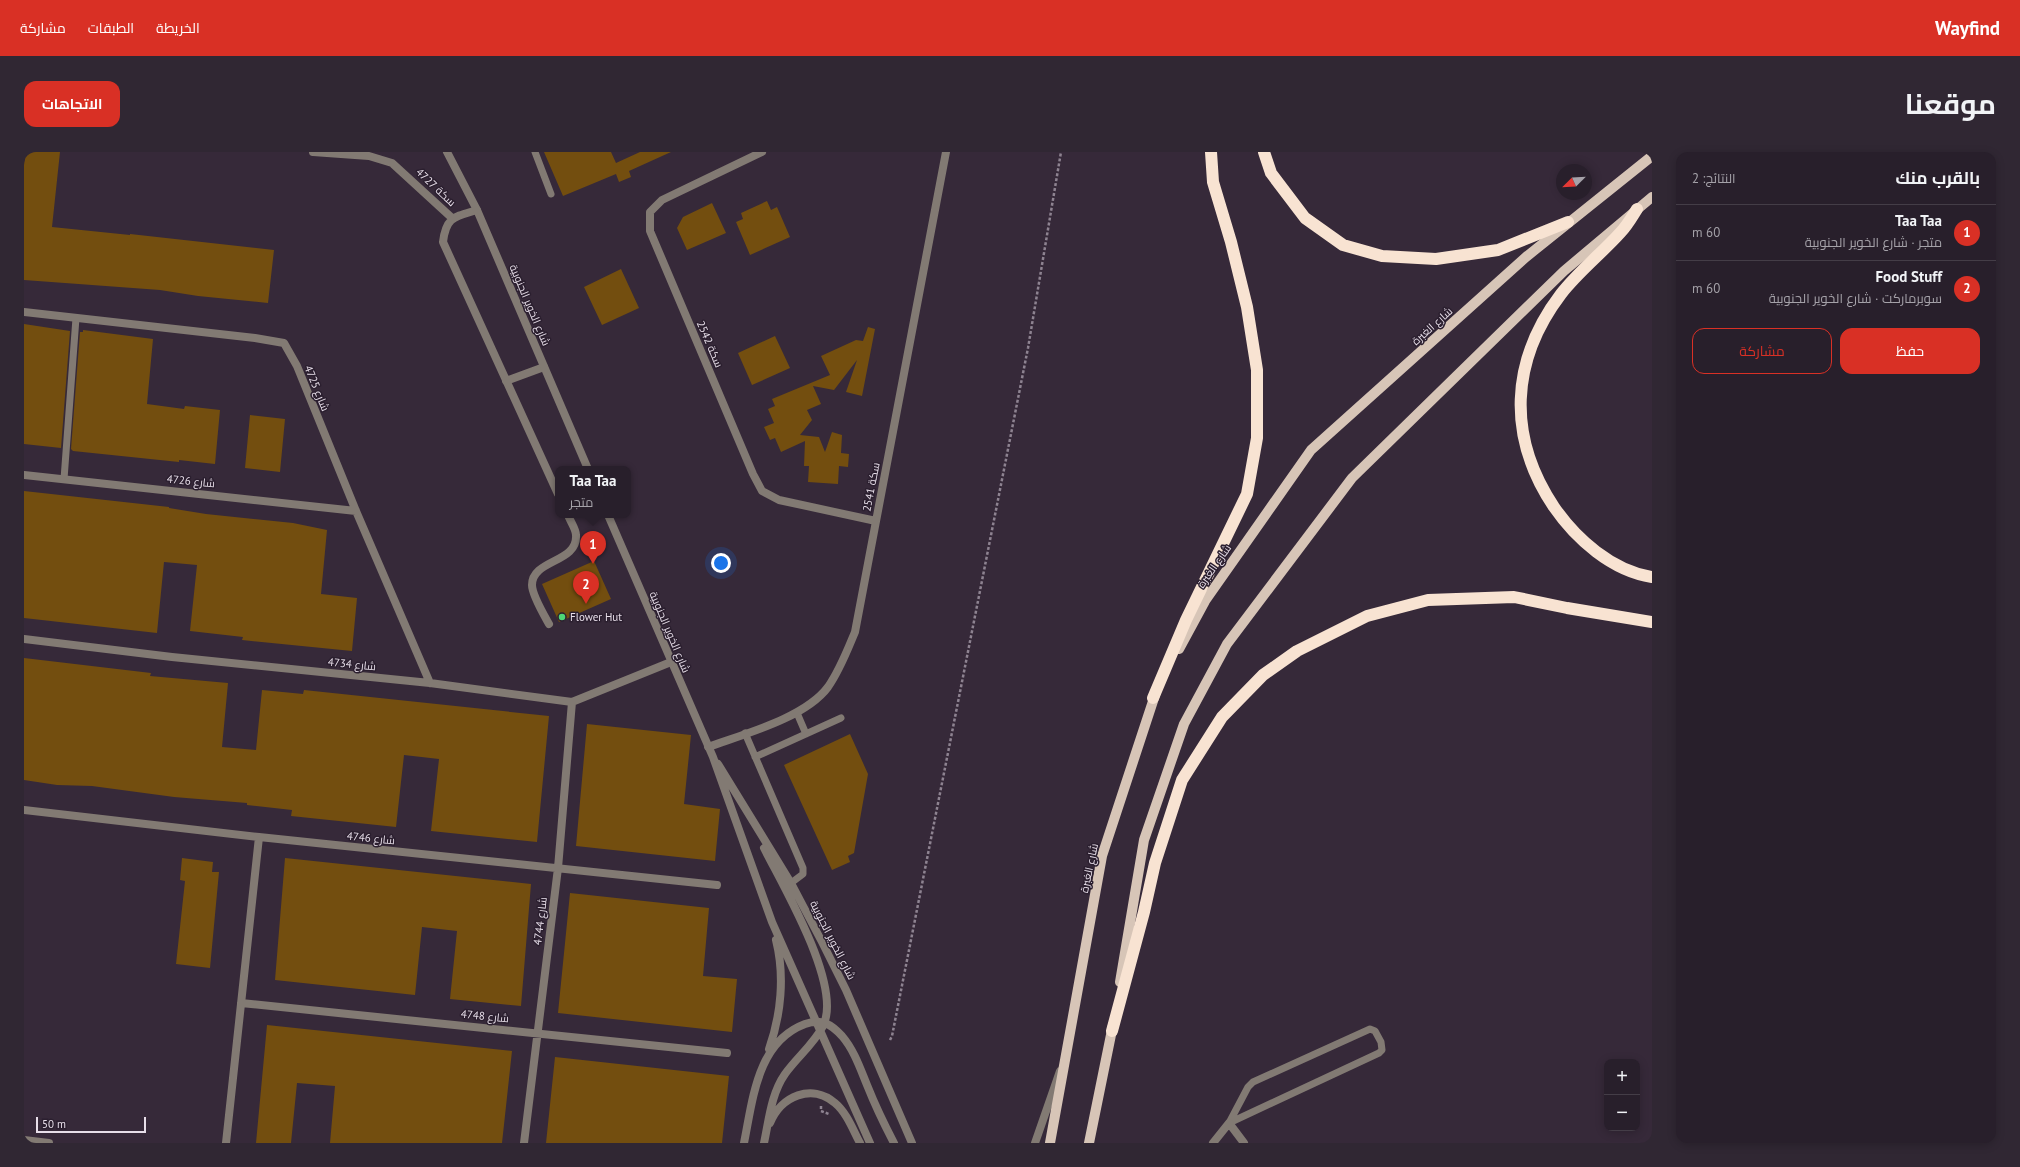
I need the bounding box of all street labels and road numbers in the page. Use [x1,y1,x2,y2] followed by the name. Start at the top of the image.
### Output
[413,165,459,209] street label: سكة 4727
[506,262,553,348] street label: شارع الخوير الجنوبية
[1409,304,1456,349] street label: شارع الغبرة
[694,318,726,370] street label: سكة 2542
[301,363,333,413] street label: 4725 شارع
[859,461,883,513] street label: سكة 2541
[166,472,216,491] street label: 4726 شارع
[1194,541,1235,591] street label: شارع الغبرة
[646,589,693,675] street label: شارع الخوير الجنوبية
[327,655,377,674] street label: 4734 شارع
[346,829,396,848] street label: 4746 شارع
[1077,842,1102,894] street label: شارع الغبرة
[530,896,551,946] street label: 4744 شارع
[806,898,859,982] street label: شارع الخوير الجنوبية
[460,1007,510,1026] street label: 4748 شارع

